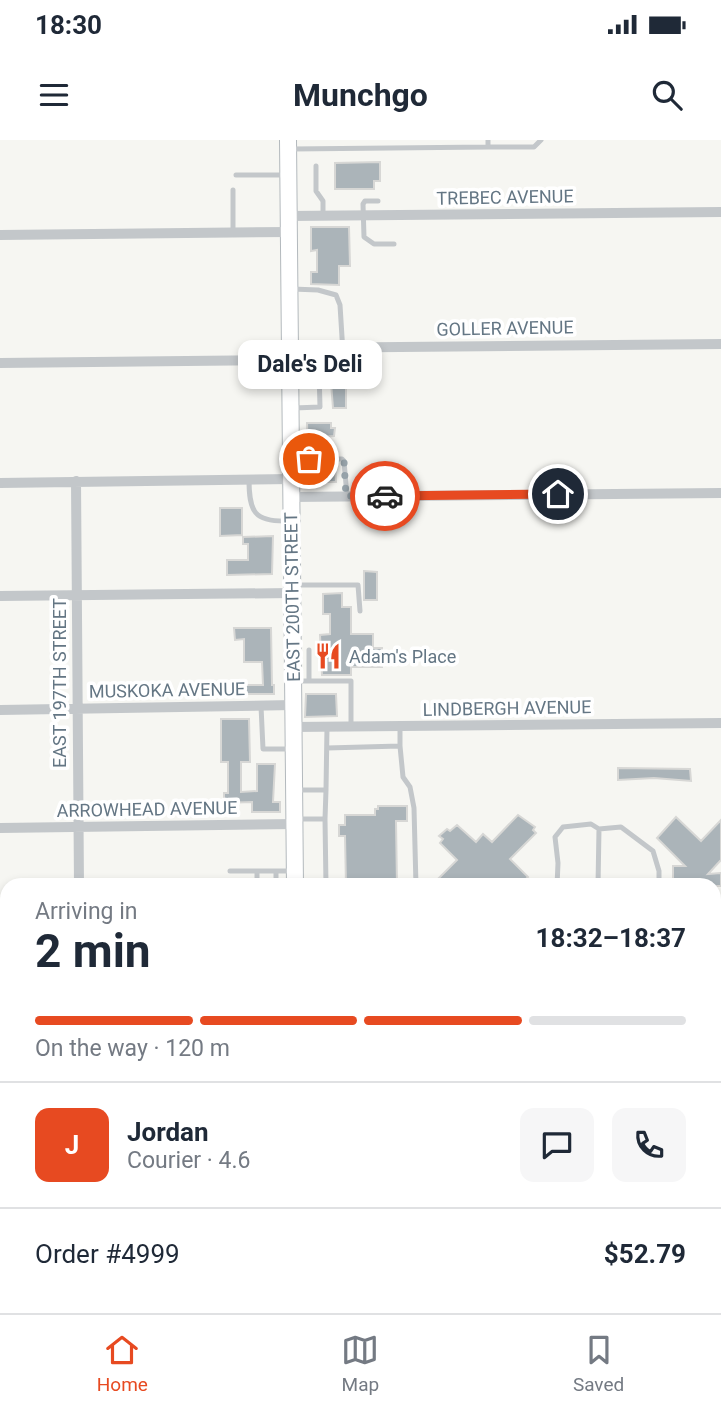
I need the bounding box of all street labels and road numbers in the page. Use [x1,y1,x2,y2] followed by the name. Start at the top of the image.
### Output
[436,185,574,209] street label: TREBEC AVENUE
[436,316,574,340] street label: GOLLER AVENUE
[280,512,304,682] street label: EAST 200TH STREET
[49,598,70,768] street label: EAST 197TH STREET
[89,678,245,702] street label: MUSKOKA AVENUE
[422,696,592,720] street label: LINDBERGH AVENUE
[56,797,238,821] street label: ARROWHEAD AVENUE

